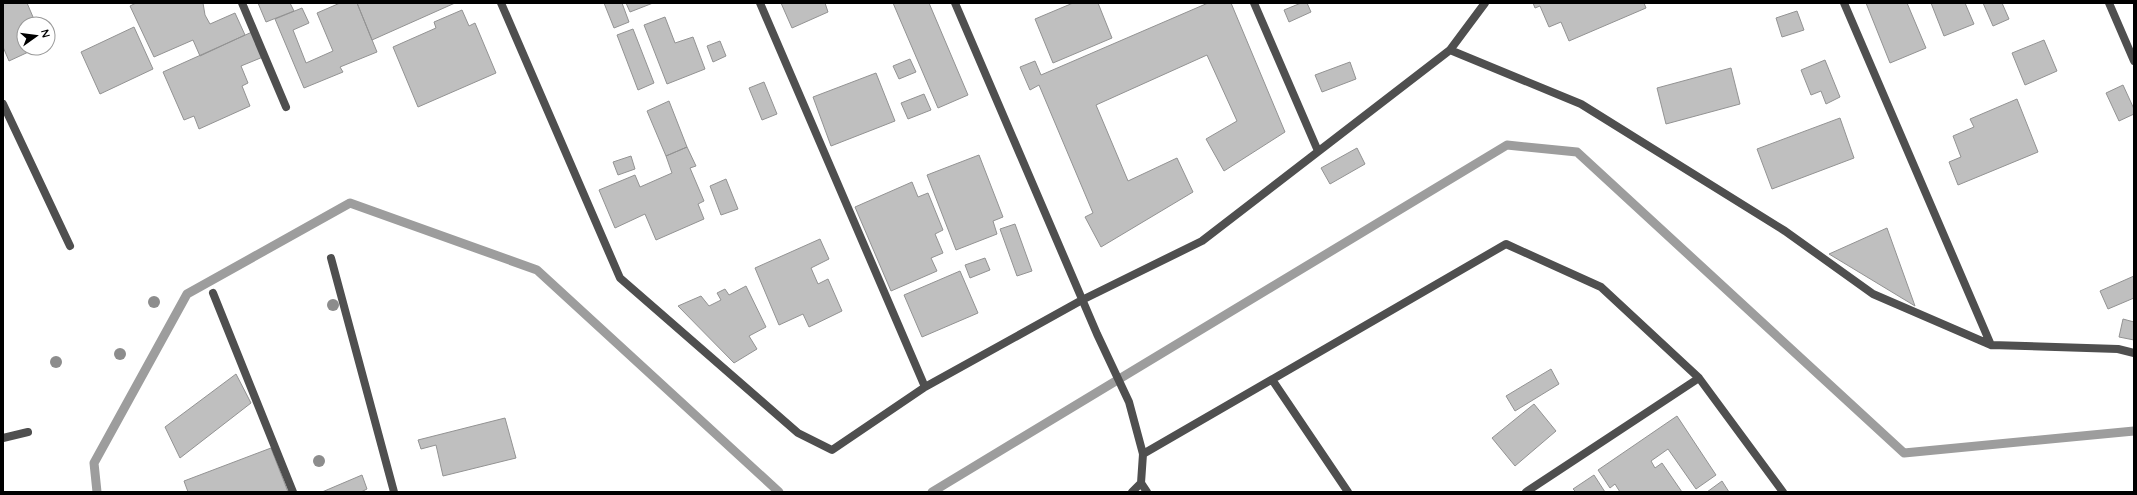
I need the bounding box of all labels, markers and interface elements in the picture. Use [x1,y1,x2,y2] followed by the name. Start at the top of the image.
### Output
[16,16,56,56] north arrow
[38,28,53,39] text: N

